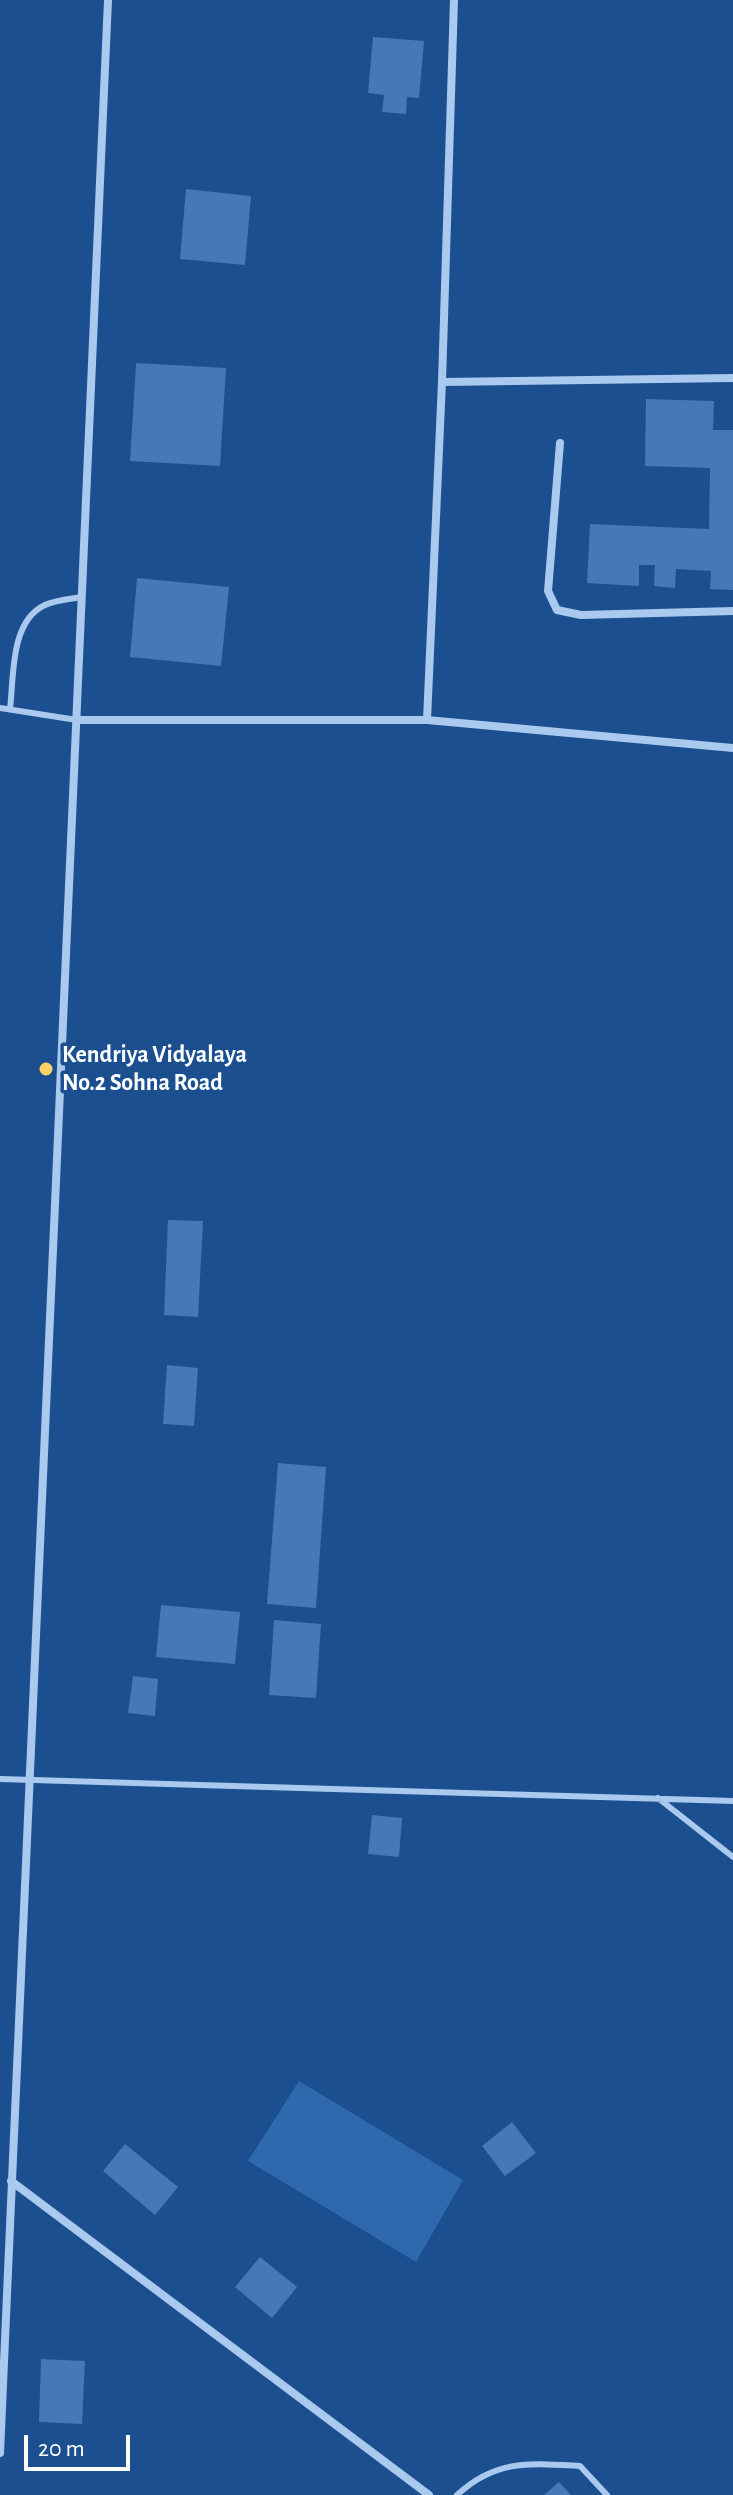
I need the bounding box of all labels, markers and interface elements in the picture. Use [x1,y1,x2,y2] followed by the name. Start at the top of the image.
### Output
[62,1041,247,1097] place label: Kendriya Vidyalaya No.2 Sohna Road
[37,1060,55,1078] marker: Kendriya Vidyalaya No.2 Sohna Road
[28,2419,134,2469] scale bar
[38,2437,85,2461] text: 20 m

